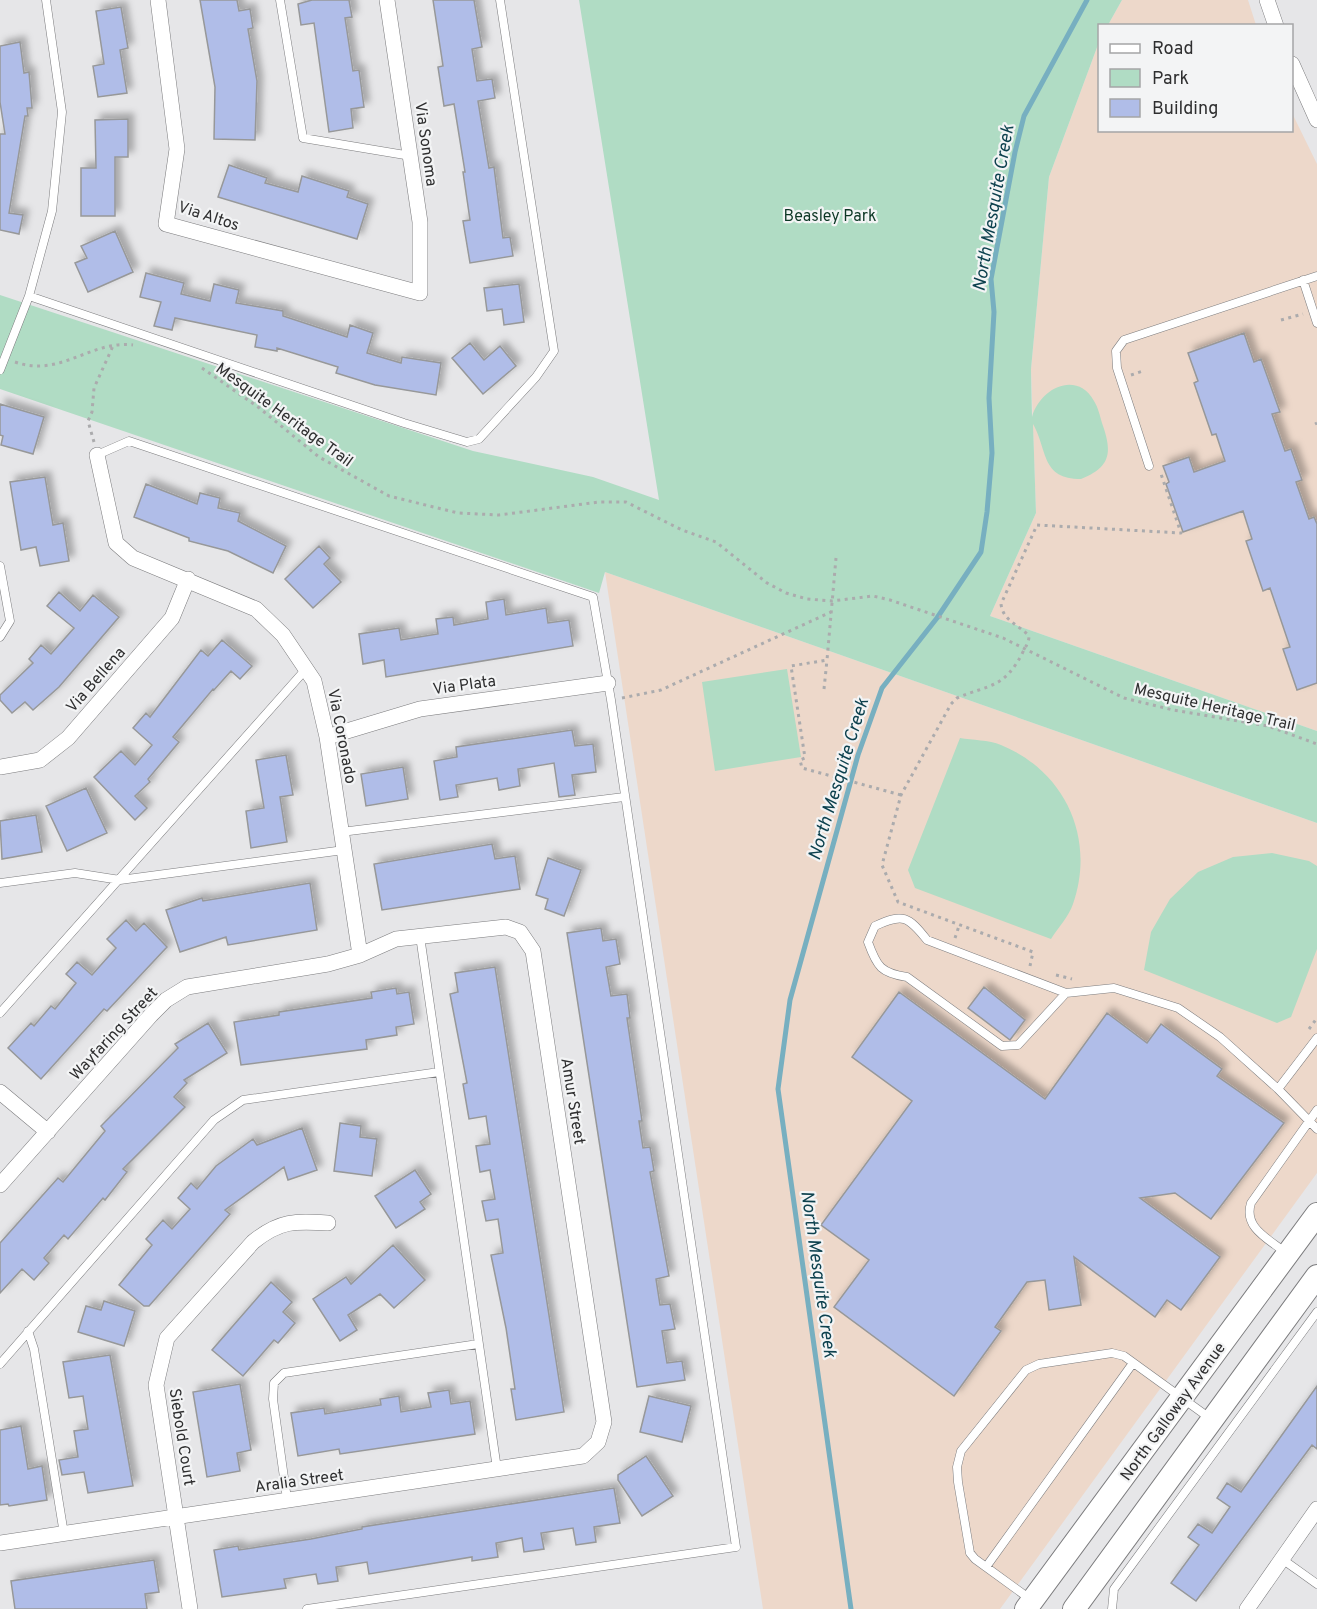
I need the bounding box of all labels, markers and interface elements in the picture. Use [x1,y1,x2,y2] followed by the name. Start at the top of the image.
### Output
[1098,24,1293,132] legend
[1152,38,1194,61] text: Road
[1152,68,1189,91] text: Park
[1152,98,1218,121] text: Building
[409,101,441,188] street label: Via Sonoma
[969,122,1021,293] water label: North Mesquite Creek
[175,198,242,236] street label: Via Altos
[784,207,876,227] park label: Beasley Park
[211,359,356,472] street label: Mesquite Heritage Trail
[63,643,130,717] street label: Via Bellena
[431,672,497,700] street label: Via Plata
[1132,680,1297,736] street label: Mesquite Heritage Trail
[322,687,360,786] street label: Via Coronado
[804,695,875,863] water label: North Mesquite Creek
[66,984,163,1085] street label: Wayfaring Street
[555,1056,589,1146] street label: Amur Street
[794,1189,841,1360] water label: North Mesquite Creek
[1117,1339,1231,1485] street label: North Galloway Avenue
[163,1387,199,1487] street label: Siebold Court
[253,1466,345,1498] street label: Aralia Street

